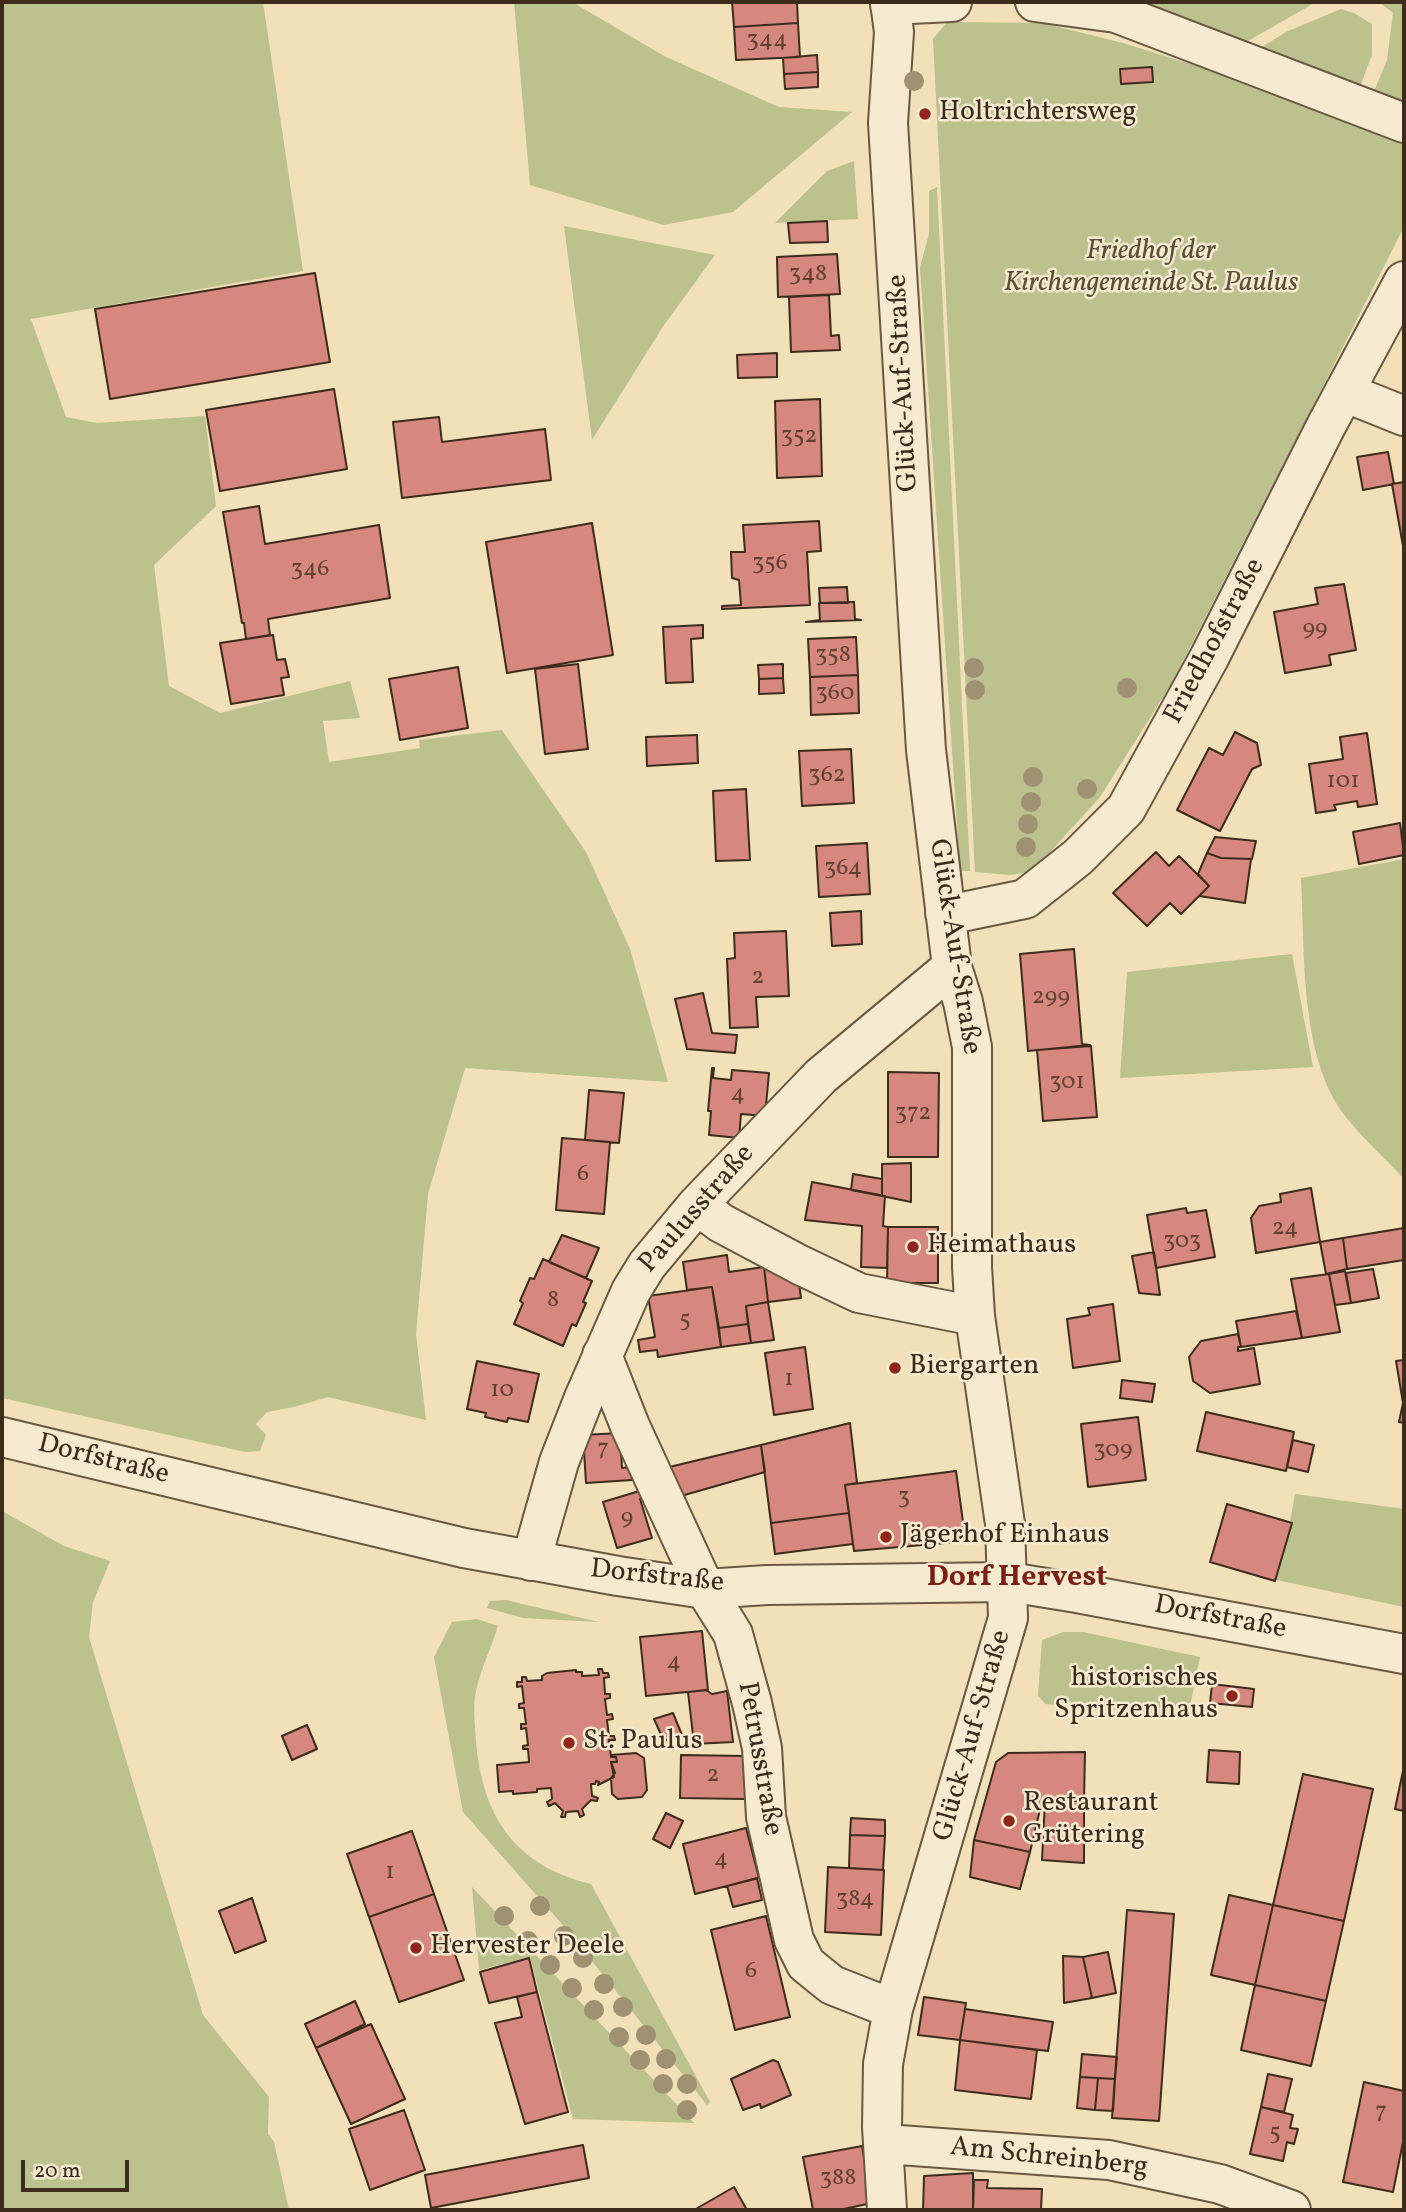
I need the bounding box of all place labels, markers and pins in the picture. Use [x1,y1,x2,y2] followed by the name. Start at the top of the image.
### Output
[939,97,1137,131] place label: Holtrichtersweg
[917,106,933,122] marker: Holtrichtersweg
[927,1230,1076,1264] place label: Heimathaus
[905,1239,921,1255] marker: Heimathaus
[909,1351,1039,1385] place label: Biergarten
[887,1360,903,1376] marker: Biergarten
[900,1520,1110,1554] place label: Jägerhof Einhaus
[878,1529,894,1545] marker: Jägerhof Einhaus
[1054,1663,1218,1729] place label: historisches Spritzenhaus
[1224,1688,1240,1704] marker: historisches Spritzenhaus
[583,1726,703,1760] place label: St. Paulus
[561,1735,577,1751] marker: St. Paulus
[1023,1788,1159,1854] place label: Restaurant Grütering
[1001,1813,1017,1829] marker: Restaurant Grütering
[430,1931,625,1965] place label: Hervester Deele
[408,1940,424,1956] marker: Hervester Deele

